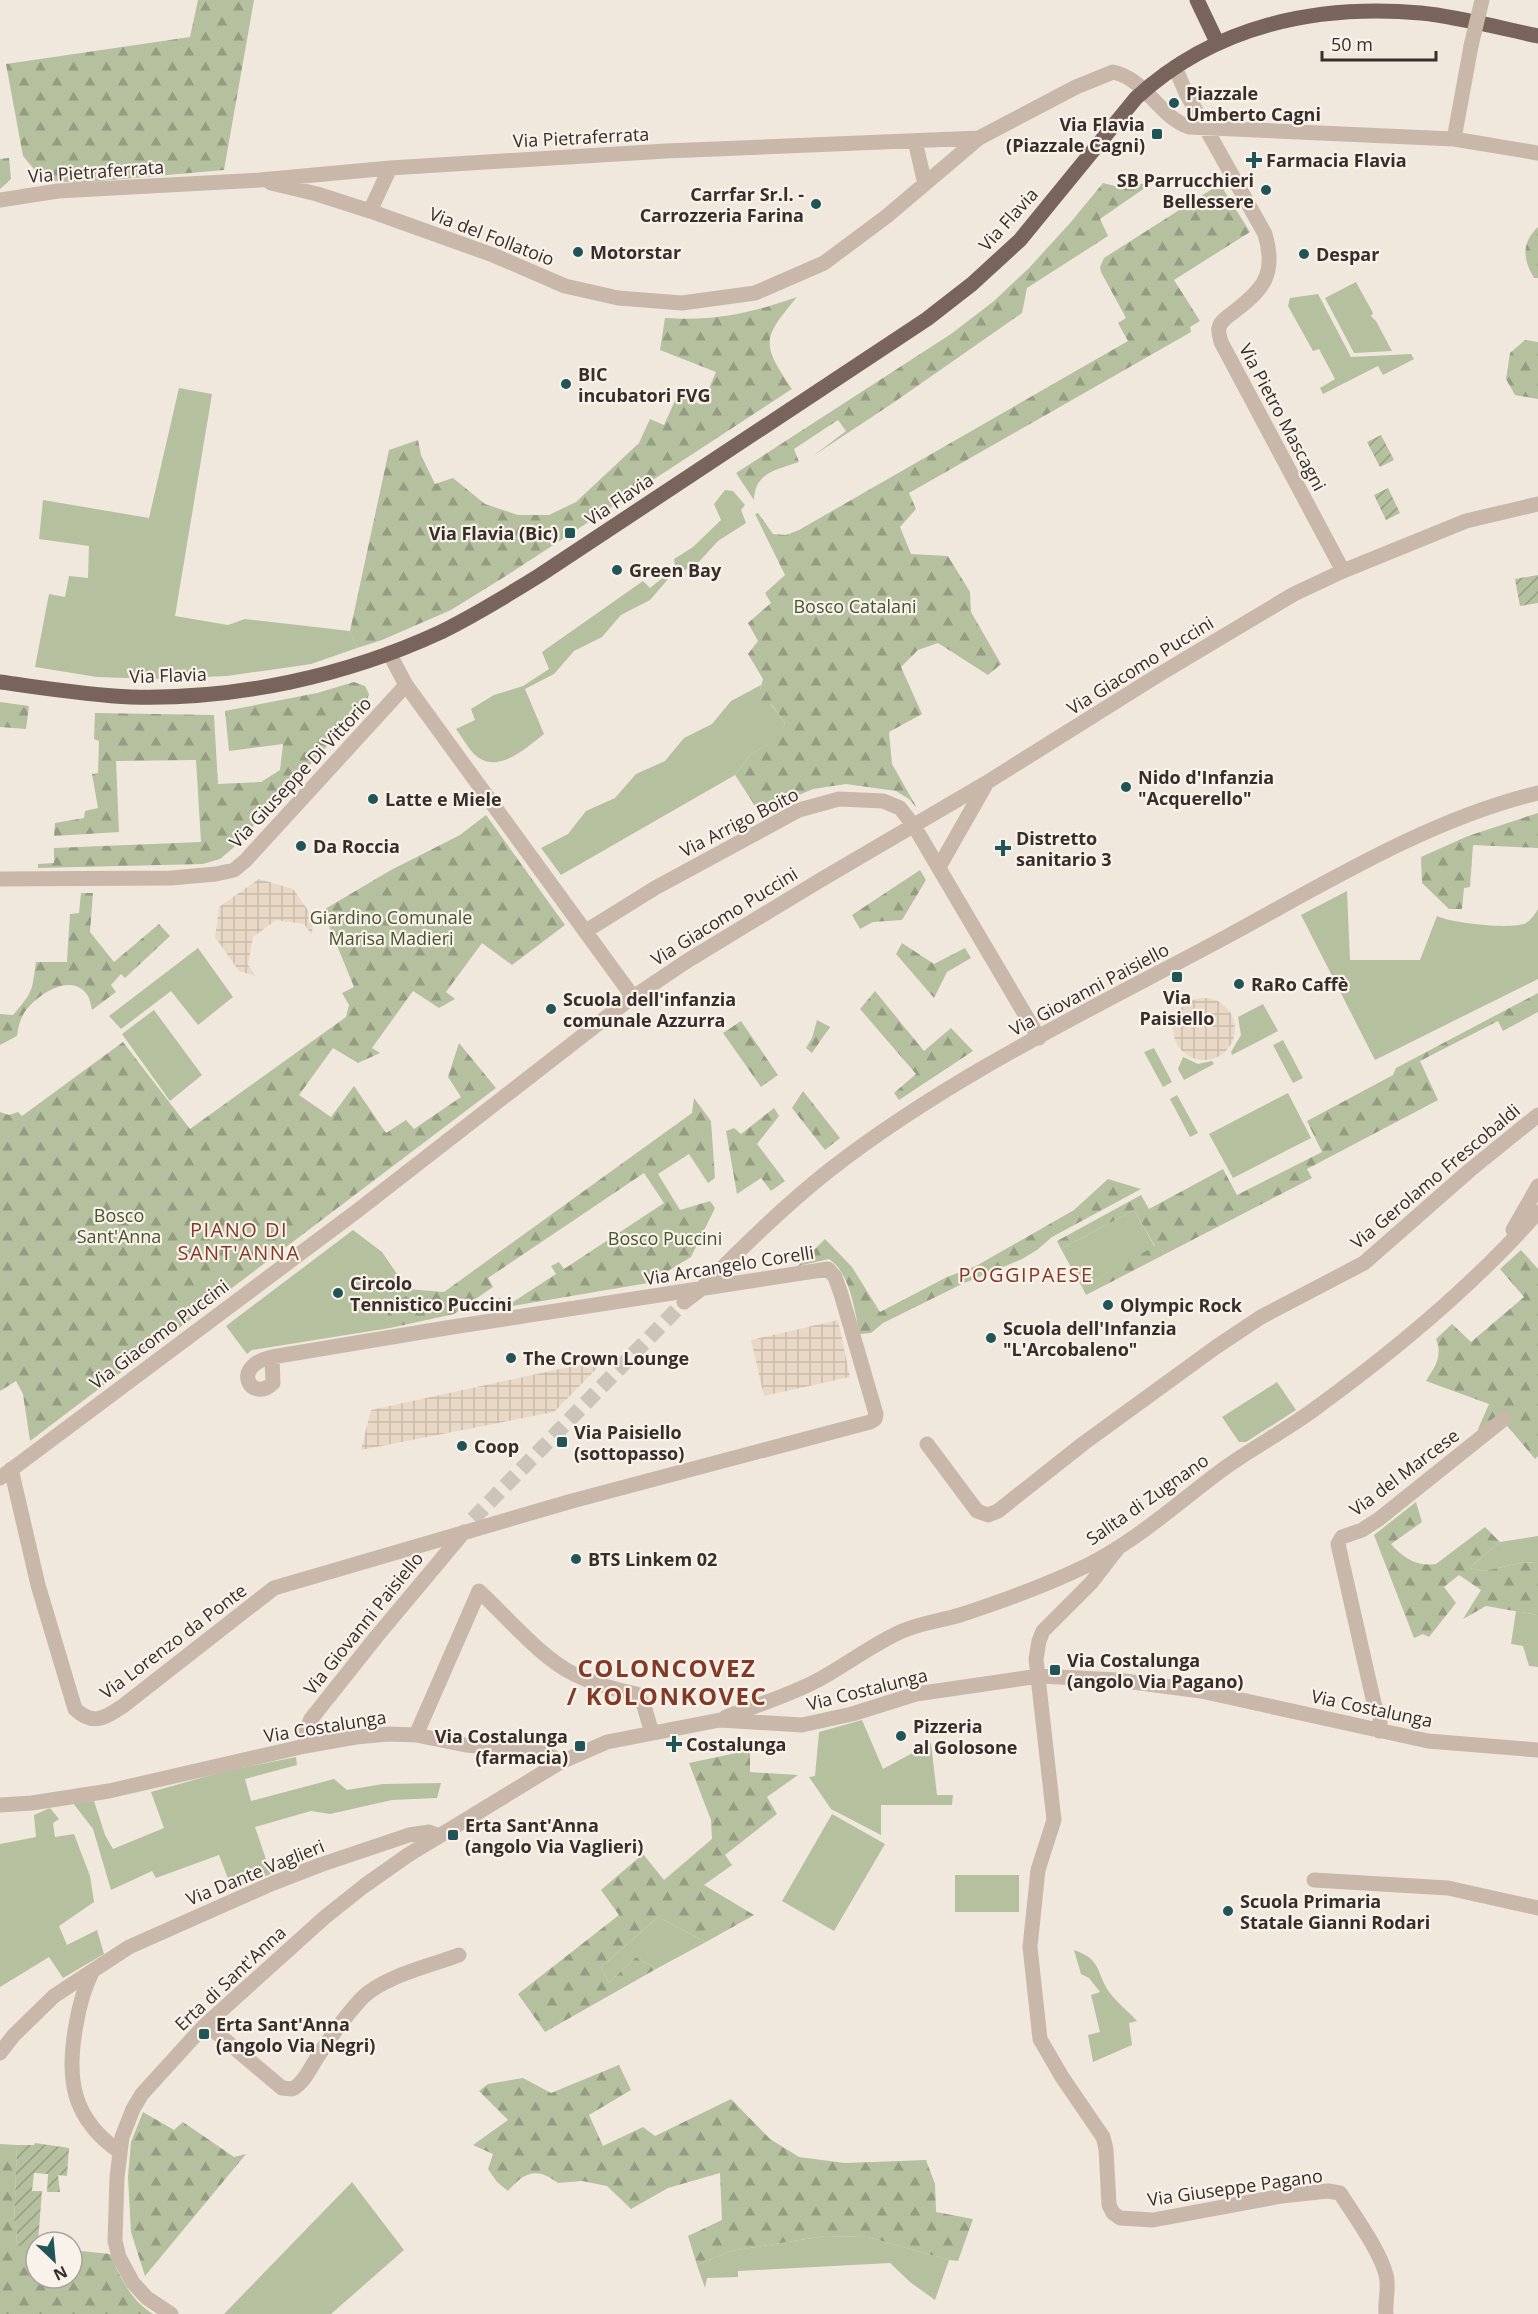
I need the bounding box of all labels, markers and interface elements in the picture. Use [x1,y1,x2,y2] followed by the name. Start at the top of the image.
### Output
[1322,24,1436,62] scale bar
[1331,32,1373,56] text: 50 m
[1186,81,1321,126] place label: Piazzale Umberto Cagni
[1167,96,1181,110] marker: Piazzale Umberto Cagni
[1006,112,1145,157] place label: Via Flavia (Piazzale Cagni)
[512,121,650,153] street label: Via Pietraferrata
[1150,127,1164,141] marker: Via Flavia (Piazzale Cagni)
[1266,148,1407,172] place label: Farmacia Flavia
[1247,153,1261,167] marker: Farmacia Flavia
[27,154,165,188] street label: Via Pietraferrata
[1117,168,1254,213] place label: SB Parrucchieri Bellessere
[640,182,804,227] place label: Carrfar Sr.l. - Carrozzeria Farina
[973,182,1043,256] street label: Via Flavia
[1259,183,1273,197] marker: SB Parrucchieri Bellessere
[809,197,823,211] marker: Carrfar Sr.l. - Carrozzeria Farina
[426,201,558,271] street label: Via del Follatoio
[590,240,681,264] place label: Motorstar
[1316,242,1379,266] place label: Despar
[571,245,585,259] marker: Motorstar
[1297,247,1311,261] marker: Despar
[1234,339,1332,495] street label: Via Pietro Mascagni
[578,362,711,407] place label: BIC incubatori FVG
[559,377,573,391] marker: BIC incubatori FVG
[580,467,658,531] street label: Via Flavia
[429,521,558,545] place label: Via Flavia (Bic)
[563,526,577,540] marker: Via Flavia (Bic)
[629,558,722,582] place label: Green Bay
[610,563,624,577] marker: Green Bay
[793,594,917,618] park label: Bosco Catalani
[1062,610,1218,720] street label: Via Giacomo Puccini
[129,662,207,688] street label: Via Flavia
[224,691,376,853] street label: Via Giuseppe Di Vittorio
[1138,765,1274,810] place label: Nido d'Infanzia "Acquerello"
[1119,780,1133,794] marker: Nido d'Infanzia "Acquerello"
[676,782,802,862] street label: Via Arrigo Boito
[385,787,502,811] place label: Latte e Miele
[366,792,380,806] marker: Latte e Miele
[1016,826,1112,871] place label: Distretto sanitario 3
[313,834,400,858] place label: Da Roccia
[294,839,308,853] marker: Da Roccia
[994,839,1012,857] marker: Distretto sanitario 3
[646,861,802,971] street label: Via Giacomo Puccini
[310,905,472,950] park label: Giardino Comunale Marisa Madieri
[1005,937,1173,1041] street label: Via Giovanni Paisiello
[1170,970,1184,984] marker: Via Paisiello
[1251,972,1348,996] place label: RaRo Caffè
[1232,977,1246,991] marker: RaRo Caffè
[1140,985,1214,1030] place label: Via Paisiello
[563,987,736,1032] place label: Scuola dell'infanzia comunale Azzurra
[544,1002,558,1016] marker: Scuola dell'infanzia comunale Azzurra
[1345,1098,1525,1254] street label: Via Gerolamo Frescobaldi
[77,1203,161,1248] park label: Bosco Sant'Anna
[178,1216,300,1266] district label: PIANO DI SANT'ANNA
[608,1226,722,1250] park label: Bosco Puccini
[642,1240,816,1290] street label: Via Arcangelo Corelli
[958,1261,1094,1288] district label: POGGIPAESE
[350,1271,512,1316] place label: Circolo Tennistico Puccini
[85,1274,233,1394] street label: Via Giacomo Puccini
[331,1286,345,1300] marker: Circolo Tennistico Puccini
[1120,1293,1243,1317] place label: Olympic Rock
[1101,1298,1115,1312] marker: Olympic Rock
[1003,1316,1177,1361] place label: Scuola dell'Infanzia "L'Arcobaleno"
[984,1331,998,1345] marker: Scuola dell'Infanzia "L'Arcobaleno"
[523,1346,689,1370] place label: The Crown Lounge
[504,1351,518,1365] marker: The Crown Lounge
[574,1420,684,1465] place label: Via Paisiello (sottopasso)
[1344,1423,1464,1521] street label: Via del Marcese
[474,1434,519,1458] place label: Coop
[555,1435,569,1449] marker: Via Paisiello (sottopasso)
[455,1439,469,1453] marker: Coop
[1081,1448,1213,1550] street label: Salita di Zugnano
[298,1547,428,1699] street label: Via Giovanni Paisiello
[588,1547,717,1571] place label: BTS Linkem 02
[569,1552,583,1566] marker: BTS Linkem 02
[95,1578,251,1704] street label: Via Lorenzo da Ponte
[1067,1648,1243,1693] place label: Via Costalunga (angolo Via Pagano)
[567,1651,767,1712] district label: COLONCOVEZ / KOLONKOVEC
[804,1662,930,1716] street label: Via Costalunga
[1048,1663,1062,1677] marker: Via Costalunga (angolo Via Pagano)
[1309,1683,1435,1733] street label: Via Costalunga
[262,1704,388,1748] street label: Via Costalunga
[913,1714,1017,1759] place label: Pizzeria al Golosone
[435,1724,568,1769] place label: Via Costalunga (farmacia)
[894,1729,908,1743] marker: Pizzeria al Golosone
[686,1732,786,1756] place label: Costalunga
[667,1737,681,1751] marker: Costalunga
[573,1739,587,1753] marker: Via Costalunga (farmacia)
[465,1813,643,1858] place label: Erta Sant'Anna (angolo Via Vaglieri)
[446,1828,460,1842] marker: Erta Sant'Anna (angolo Via Vaglieri)
[182,1833,328,1911] street label: Via Dante Vaglieri
[1240,1889,1430,1934] place label: Scuola Primaria Statale Gianni Rodari
[1221,1904,1235,1918] marker: Scuola Primaria Statale Gianni Rodari
[169,1920,291,2036] street label: Erta di Sant'Anna
[216,2012,375,2057] place label: Erta Sant'Anna (angolo Via Negri)
[197,2027,211,2041] marker: Erta Sant'Anna (angolo Via Negri)
[1146,2163,1324,2211] street label: Via Giuseppe Pagano
[24,2230,84,2290] north arrow
[50,2261,71,2286] text: N

